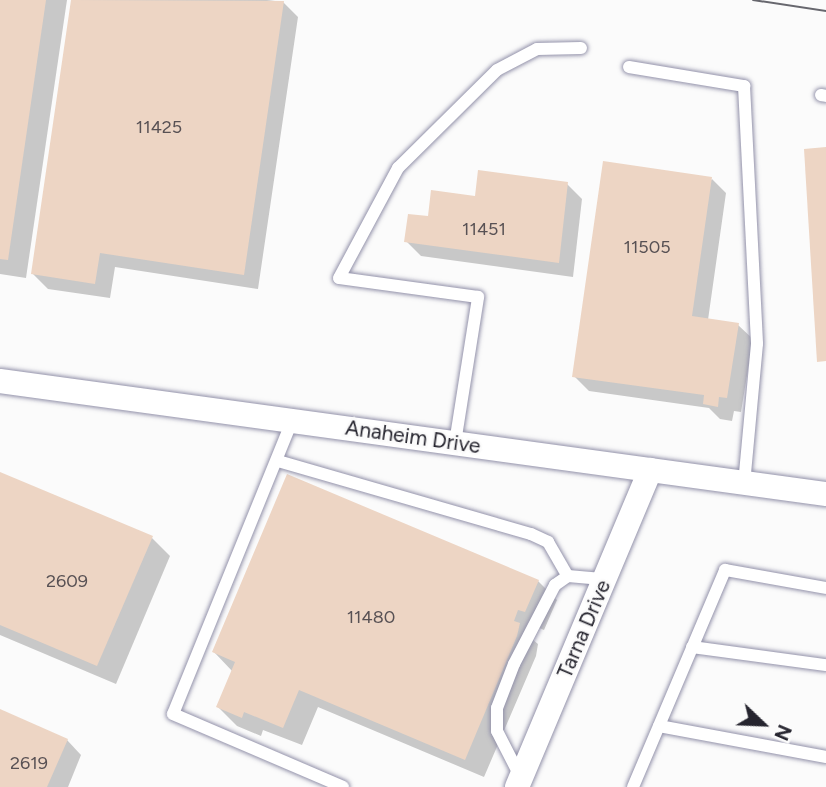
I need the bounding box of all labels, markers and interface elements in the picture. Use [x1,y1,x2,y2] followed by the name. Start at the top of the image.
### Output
[136,116,182,138] house number: 11425
[462,218,506,240] house number: 11451
[623,236,671,258] house number: 11505
[344,415,482,459] street label: Anaheim Drive
[46,570,88,592] house number: 2609
[552,576,616,682] street label: Tarna Drive
[347,606,395,628] house number: 11480
[728,689,798,759] north arrow
[769,721,796,744] text: N
[10,752,48,774] house number: 2619

